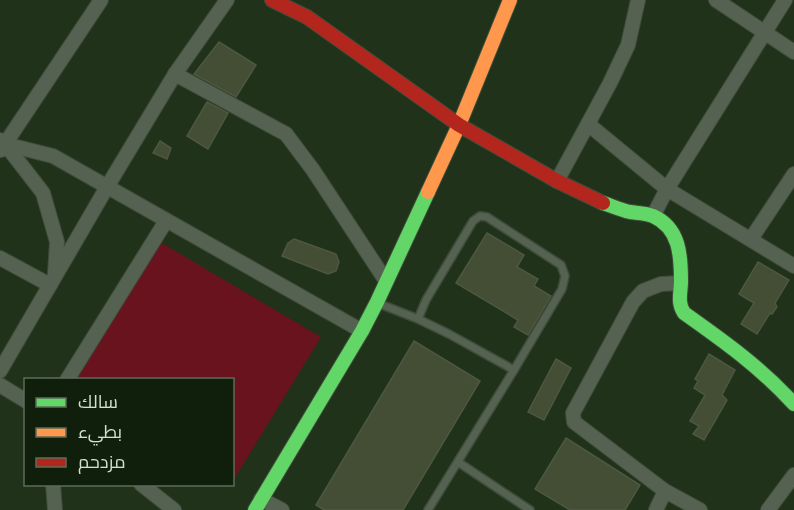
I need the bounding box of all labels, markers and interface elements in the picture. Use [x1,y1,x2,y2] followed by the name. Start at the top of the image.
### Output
[24,378,234,486] legend
[78,390,118,414] text: سالك
[78,420,122,446] text: بطيء
[78,450,126,474] text: مزدحم

